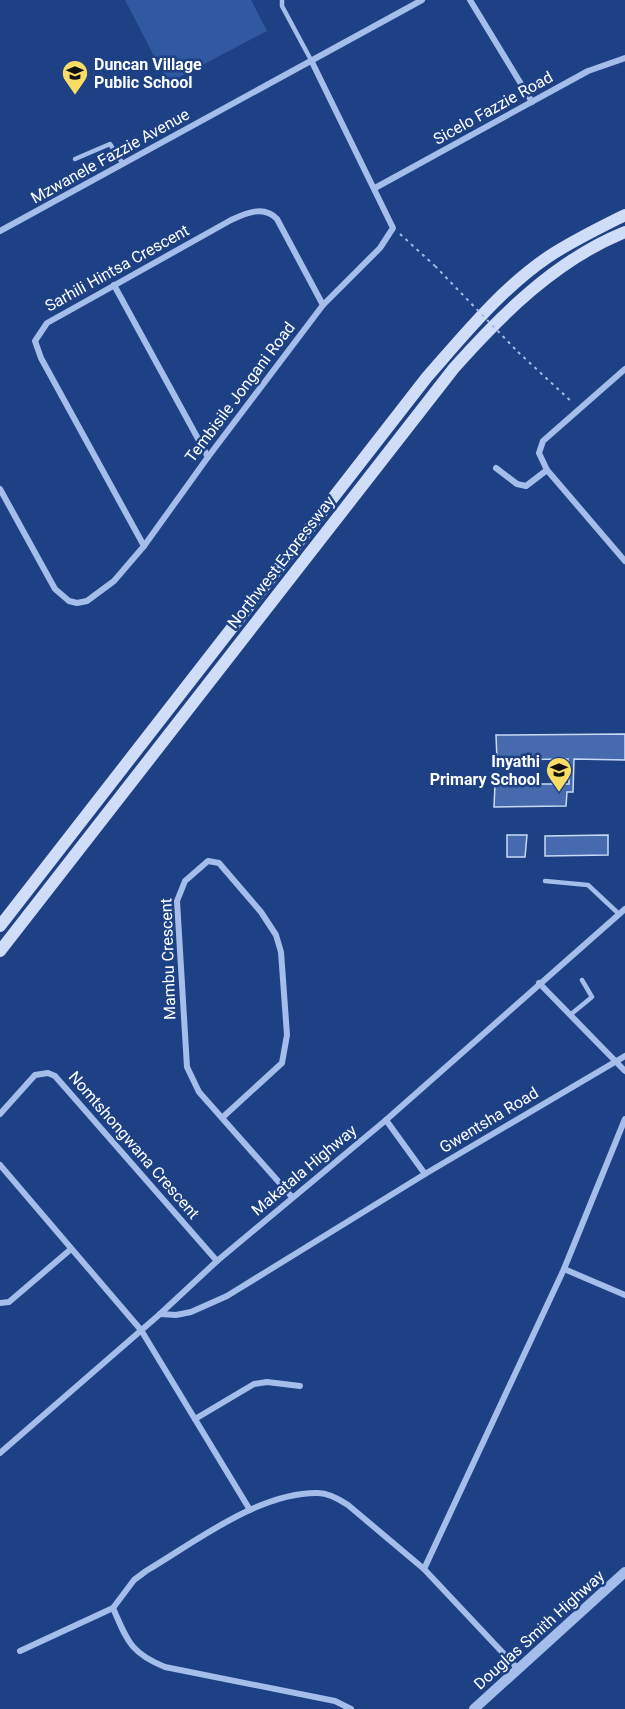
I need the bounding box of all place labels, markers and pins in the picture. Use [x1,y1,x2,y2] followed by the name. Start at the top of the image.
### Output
[94,55,202,92] place label: Duncan Village Public School
[60,58,90,96] school or university icon: Duncan Village Public School
[430,752,540,789] place label: Inyathi Primary School
[544,755,574,793] school or university icon: Inyathi Primary School

